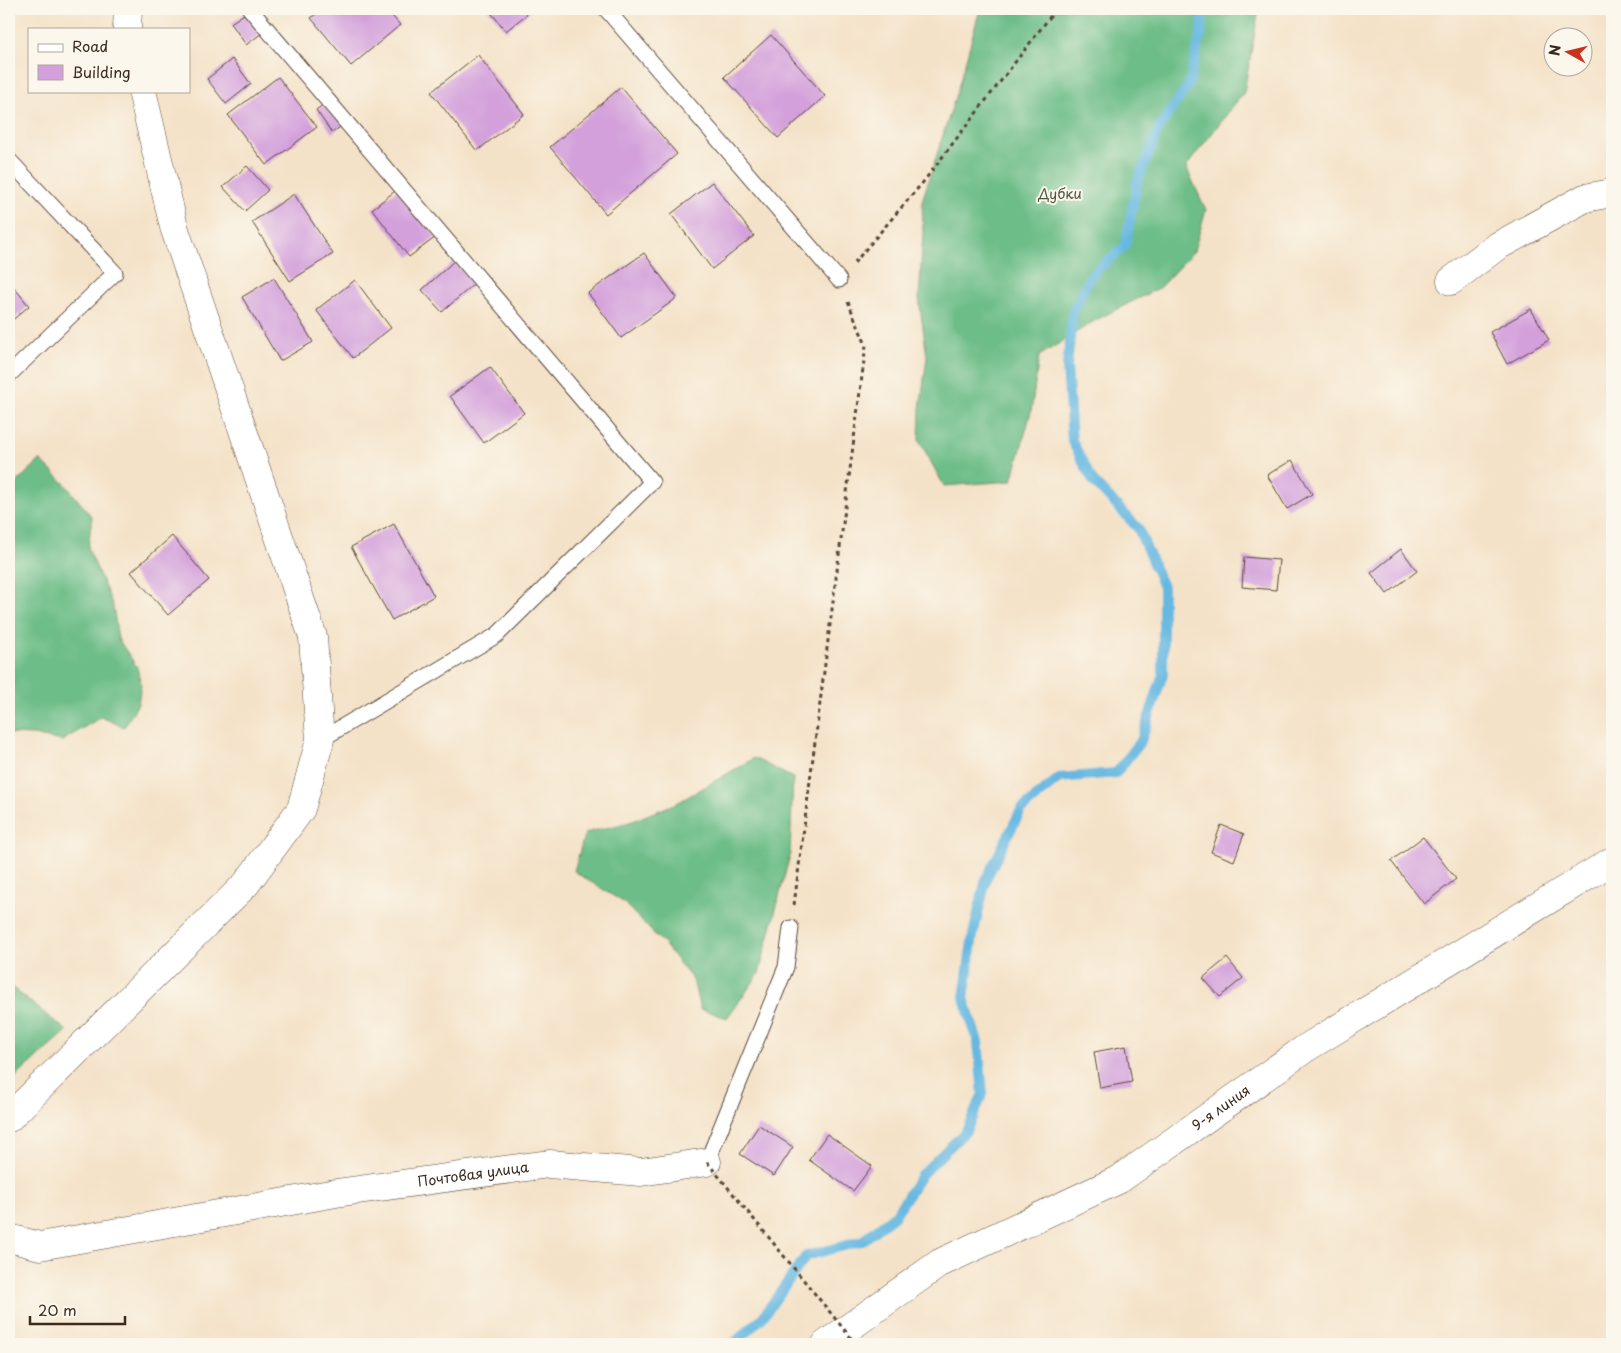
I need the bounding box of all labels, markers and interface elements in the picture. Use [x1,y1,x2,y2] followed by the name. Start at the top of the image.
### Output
[28,28,190,92] legend
[1544,28,1594,78] north arrow
[72,34,108,57] text: Road
[1543,43,1566,57] text: N
[72,60,131,83] text: Building
[1037,183,1082,204] park label: Дубки
[1187,1080,1254,1135] street label: 9-я линия
[416,1156,530,1192] street label: Почтовая улица
[30,1293,125,1325] scale bar
[38,1298,77,1321] text: 20 m

